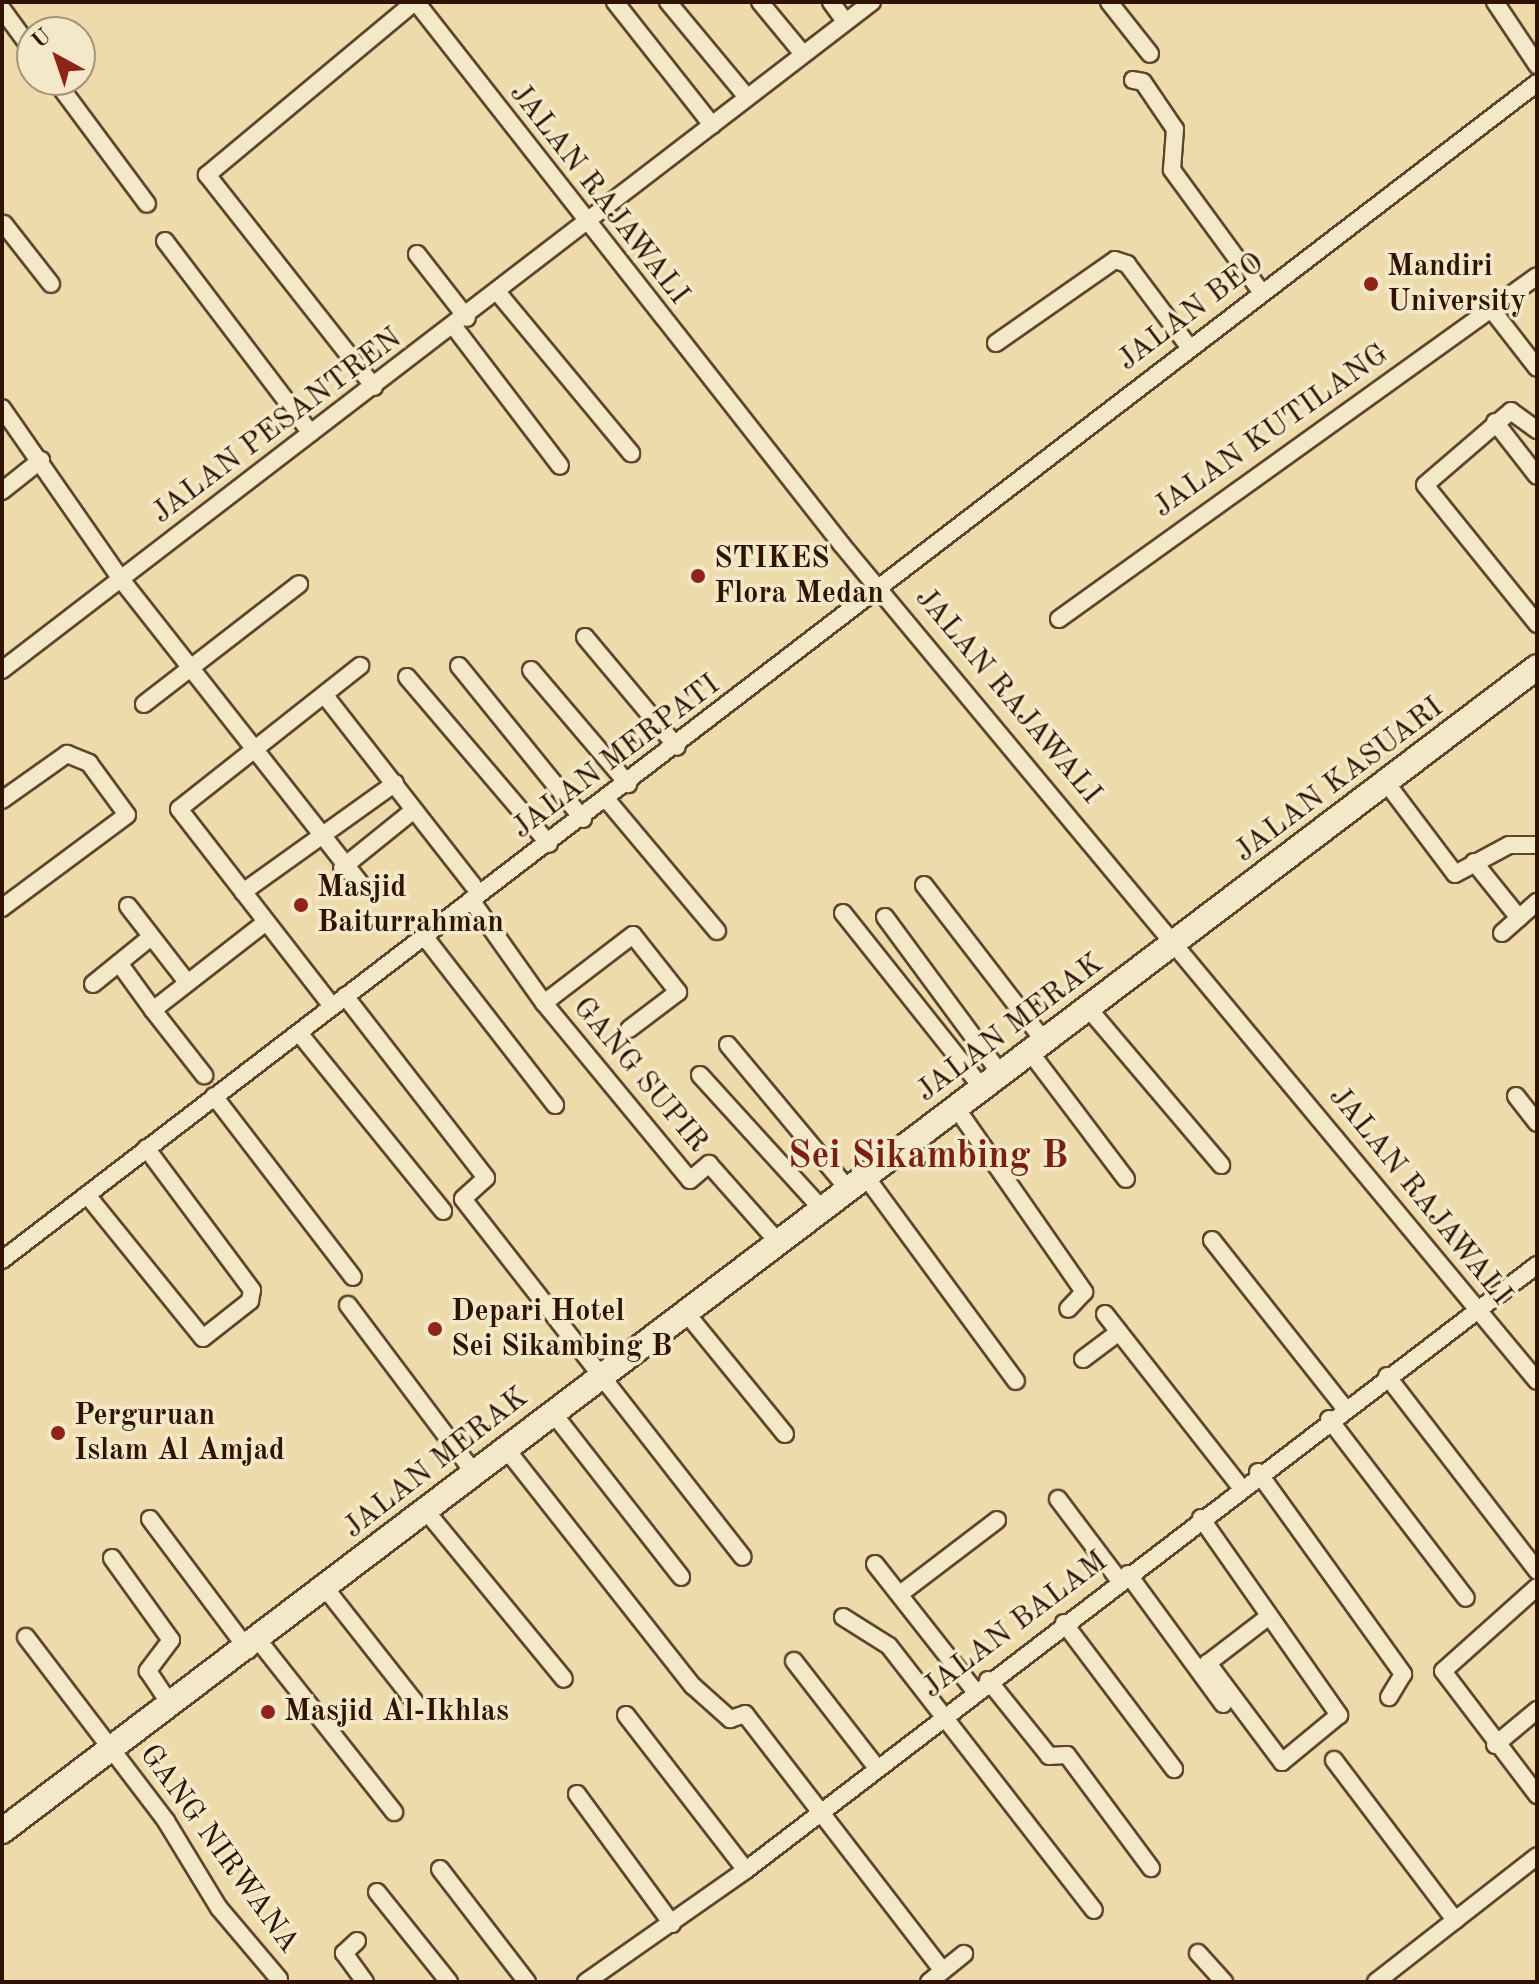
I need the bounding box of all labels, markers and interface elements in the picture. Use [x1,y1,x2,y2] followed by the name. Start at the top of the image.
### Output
[16,16,96,96] north arrow
[28,25,56,53] text: U
[501,76,697,312] street label: JALAN RAJAWALI
[1111,245,1271,379] street label: JALAN BEO
[1387,249,1526,320] place label: Mandiri University
[1362,275,1380,293] marker: Mandiri University
[145,320,409,532] street label: JALAN PESANTREN
[1147,336,1395,526] street label: JALAN KUTILANG
[714,541,884,612] place label: STIKES Flora Medan
[689,567,707,585] marker: STIKES Flora Medan
[907,581,1109,811] street label: JALAN RAJAWALI
[505,667,727,847] street label: JALAN MERPATI
[1228,690,1450,870] street label: JALAN KASUARI
[317,870,504,940] place label: Masjid Baiturrahman
[292,896,310,914] marker: Masjid Baiturrahman
[909,946,1111,1110] street label: JALAN MERAK
[565,990,715,1160] street label: GANG SUPIR
[1321,1079,1519,1313] street label: JALAN RAJAWALI
[788,1135,1068,1181] district label: Sei Sikambing B
[451,1294,672,1364] place label: Depari Hotel Sei Sikambing B
[426,1320,444,1338] marker: Depari Hotel Sei Sikambing B
[336,1380,536,1546] street label: JALAN MERAK
[74,1398,285,1468] place label: Perguruan Islam Al Amjad
[49,1424,67,1442] marker: Perguruan Islam Al Amjad
[915,1544,1115,1706] street label: JALAN BALAM
[284,1694,509,1730] place label: Masjid Al-Ikhlas
[259,1703,277,1721] marker: Masjid Al-Ikhlas
[131,1738,307,1960] street label: GANG NIRWANA

